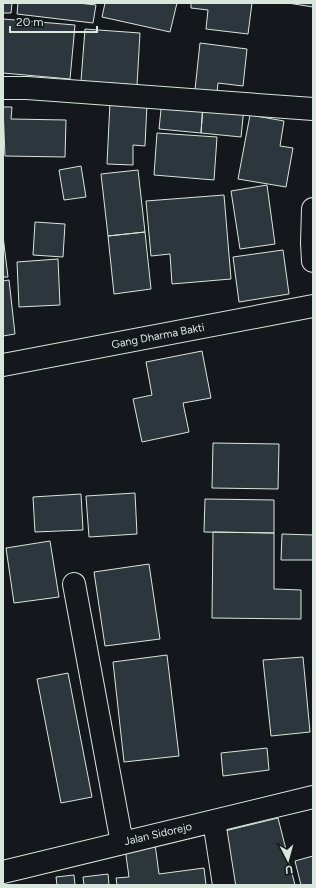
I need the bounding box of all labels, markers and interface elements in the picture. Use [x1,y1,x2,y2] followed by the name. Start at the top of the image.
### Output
[10,8,97,34] scale bar
[16,15,44,29] text: 20 m
[110,321,206,351] street label: Gang Dharma Bakti
[123,820,193,848] street label: Jalan Sidorejo
[268,840,308,880] north arrow
[284,863,294,876] text: U

